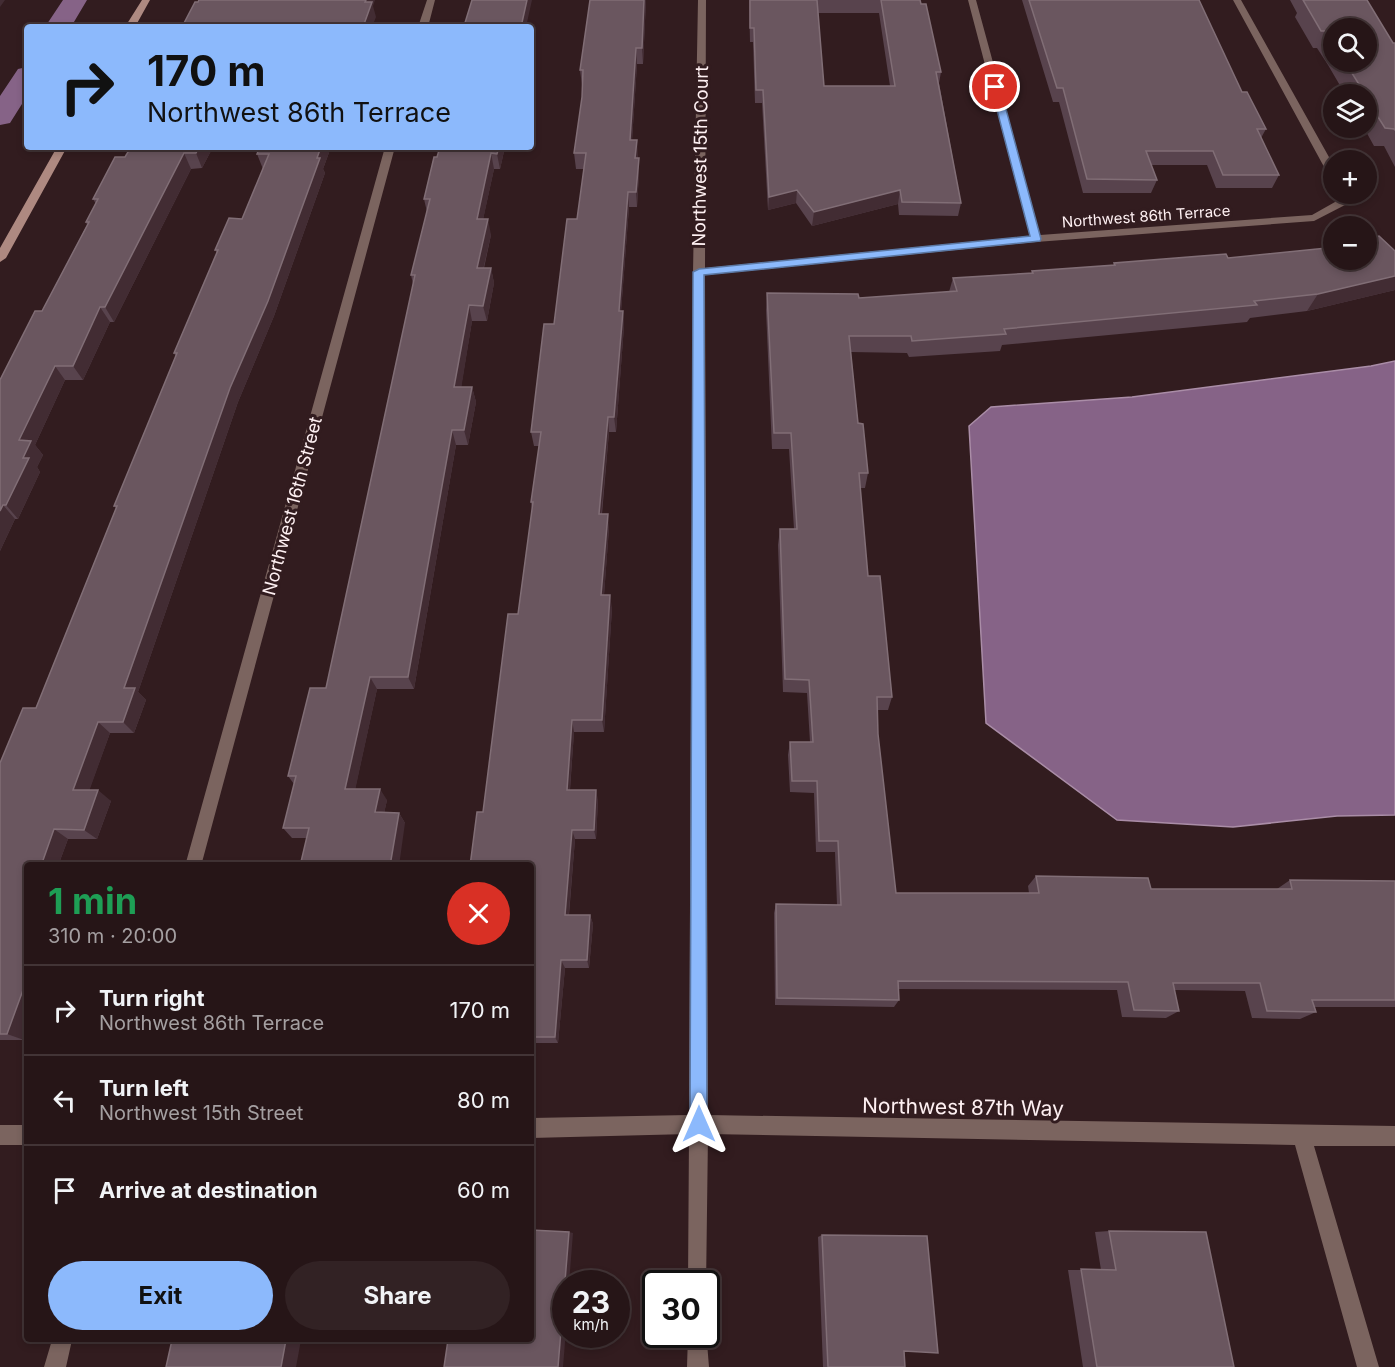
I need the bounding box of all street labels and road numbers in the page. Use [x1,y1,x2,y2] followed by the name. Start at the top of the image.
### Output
[688,65,712,247] street label: Northwest 15th Court
[1061,201,1231,231] street label: Northwest 86th Terrace
[258,414,326,598] street label: Northwest 16th Street
[862,1093,1064,1121] street label: Northwest 87th Way

